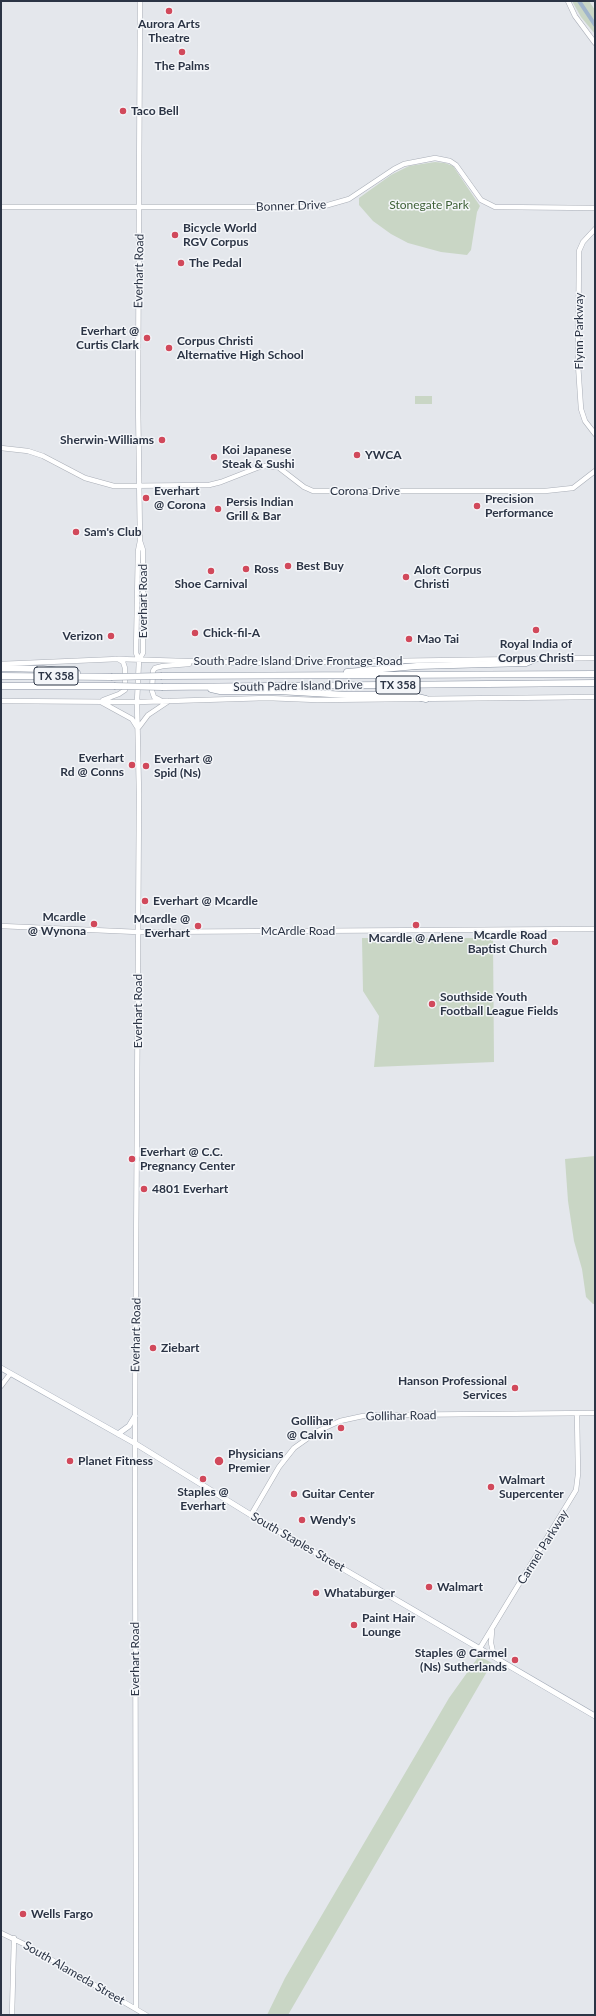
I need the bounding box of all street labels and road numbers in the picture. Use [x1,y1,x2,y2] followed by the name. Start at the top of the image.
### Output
[256,198,326,214] street label: Bonner Drive
[131,234,147,308] street label: Everhart Road
[572,293,586,369] street label: Flynn Parkway
[330,484,400,498] street label: Corona Drive
[136,564,150,638] street label: Everhart Road
[194,654,402,668] street label: South Padre Island Drive Frontage Road
[34,667,78,685] road number: TX 358
[376,676,420,694] road number: TX 358
[233,678,363,694] street label: South Padre Island Drive
[261,924,335,938] street label: McArdle Road
[131,974,145,1048] street label: Everhart Road
[128,1298,144,1372] street label: Everhart Road
[366,1408,436,1424] street label: Gollihar Road
[514,1507,572,1587] street label: Carmel Parkway
[248,1509,348,1575] street label: South Staples Street
[128,1622,142,1696] street label: Everhart Road
[21,1938,127,2008] street label: South Alameda Street

